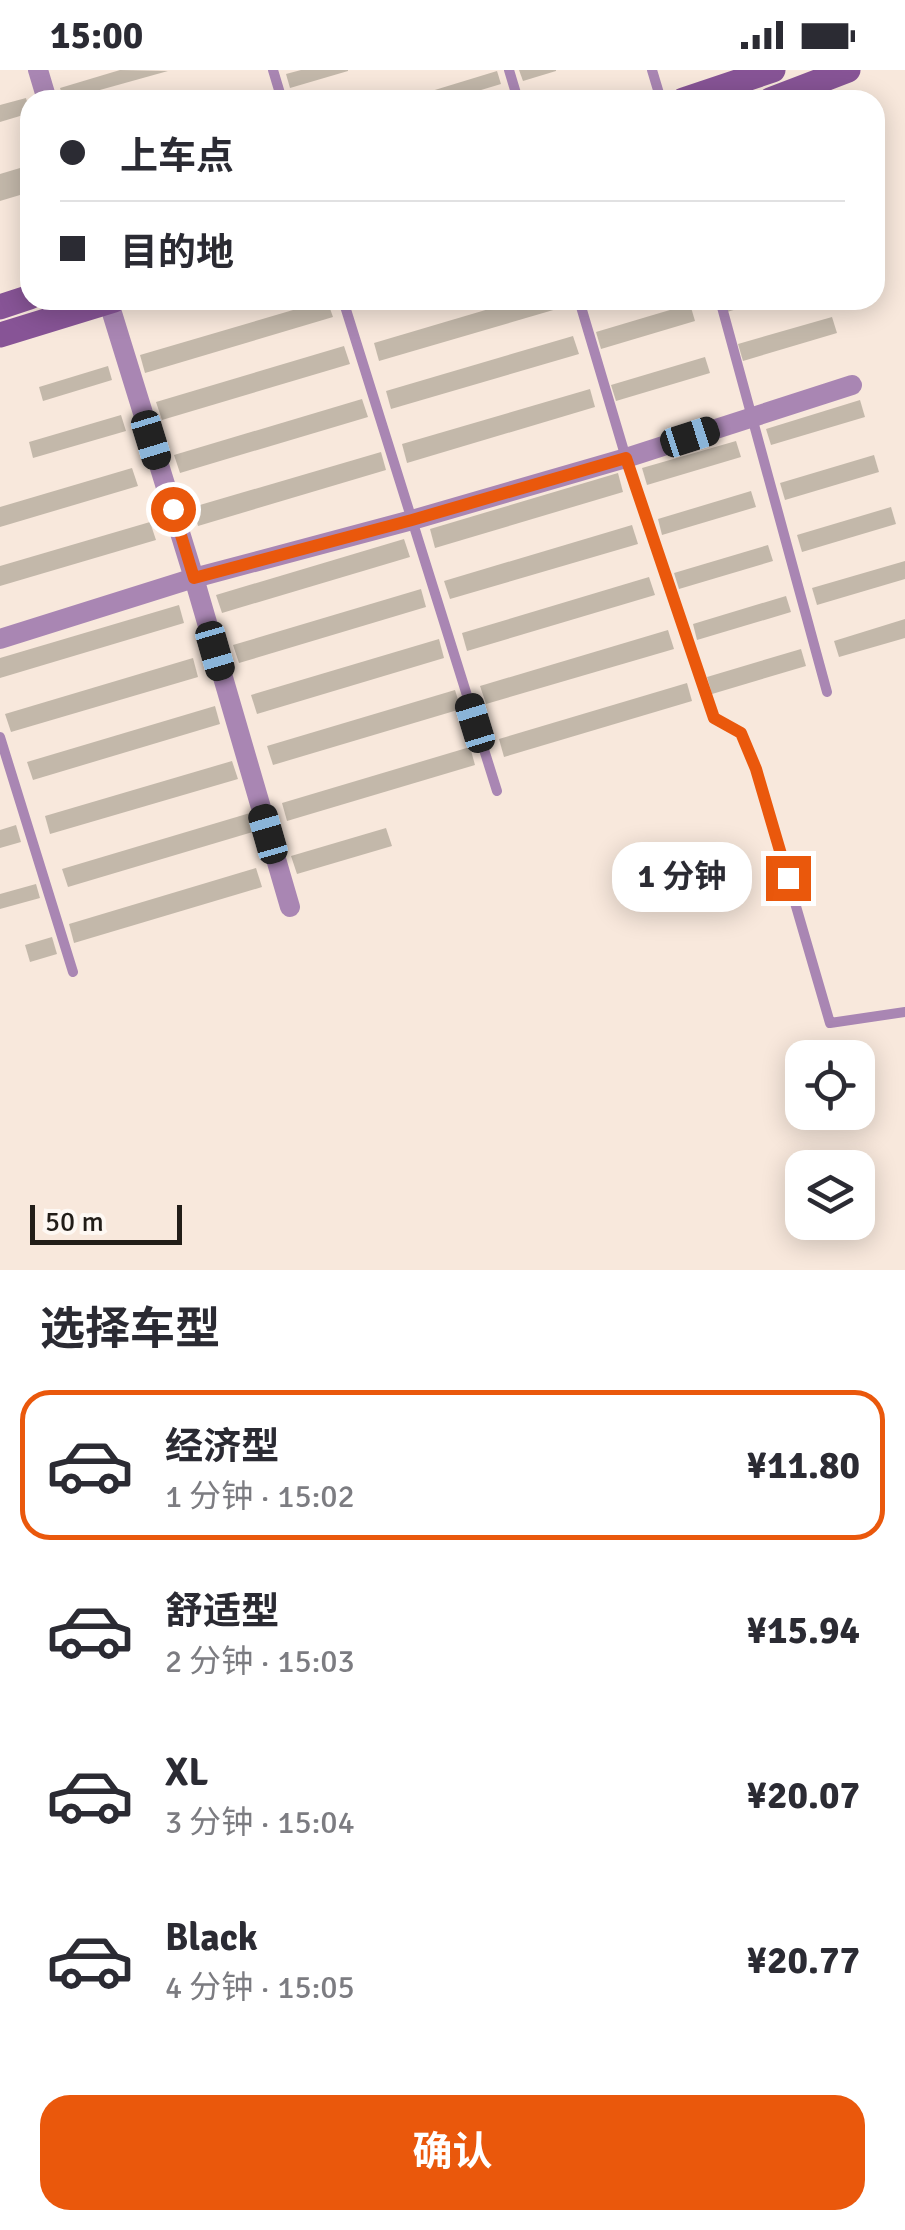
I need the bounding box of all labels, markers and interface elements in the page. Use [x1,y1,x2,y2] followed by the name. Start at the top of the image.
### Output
[50,12,143,59] text: 15:00
[120,133,234,180] text: 上车点
[120,229,234,276] text: 目的地
[128,407,174,473] car
[657,413,723,461] car
[151,487,196,532] route start
[192,618,238,684] car
[452,690,498,756] car
[245,801,291,867] car
[613,843,753,913] callout: 1 分钟
[766,856,811,901] route end
[638,857,726,896] text: 1 分钟
[785,1040,875,1240] map controls
[785,1040,875,1130] button: locate
[785,1150,875,1240] button: layers
[30,1200,182,1244] scale bar
[45,1205,104,1239] text: 50 m
[40,1302,220,1357] text: 选择车型
[45,1420,135,1510] icon: car
[165,1423,279,1470] text: 经济型
[747,1442,860,1489] text: ¥11.80
[165,1477,355,1516] text: 1 分钟 · 15:02
[45,1585,135,1675] icon: car
[165,1588,279,1635] text: 舒适型
[747,1607,860,1654] text: ¥15.94
[165,1642,355,1681] text: 2 分钟 · 15:03
[165,1749,208,1796] text: XL
[45,1750,135,1840] icon: car
[747,1772,860,1819] text: ¥20.07
[165,1803,355,1842] text: 3 分钟 · 15:04
[165,1914,258,1961] text: Black
[45,1915,135,2005] icon: car
[747,1937,860,1984] text: ¥20.77
[165,1968,355,2007] text: 4 分钟 · 15:05
[40,2095,865,2210] button: 确认

